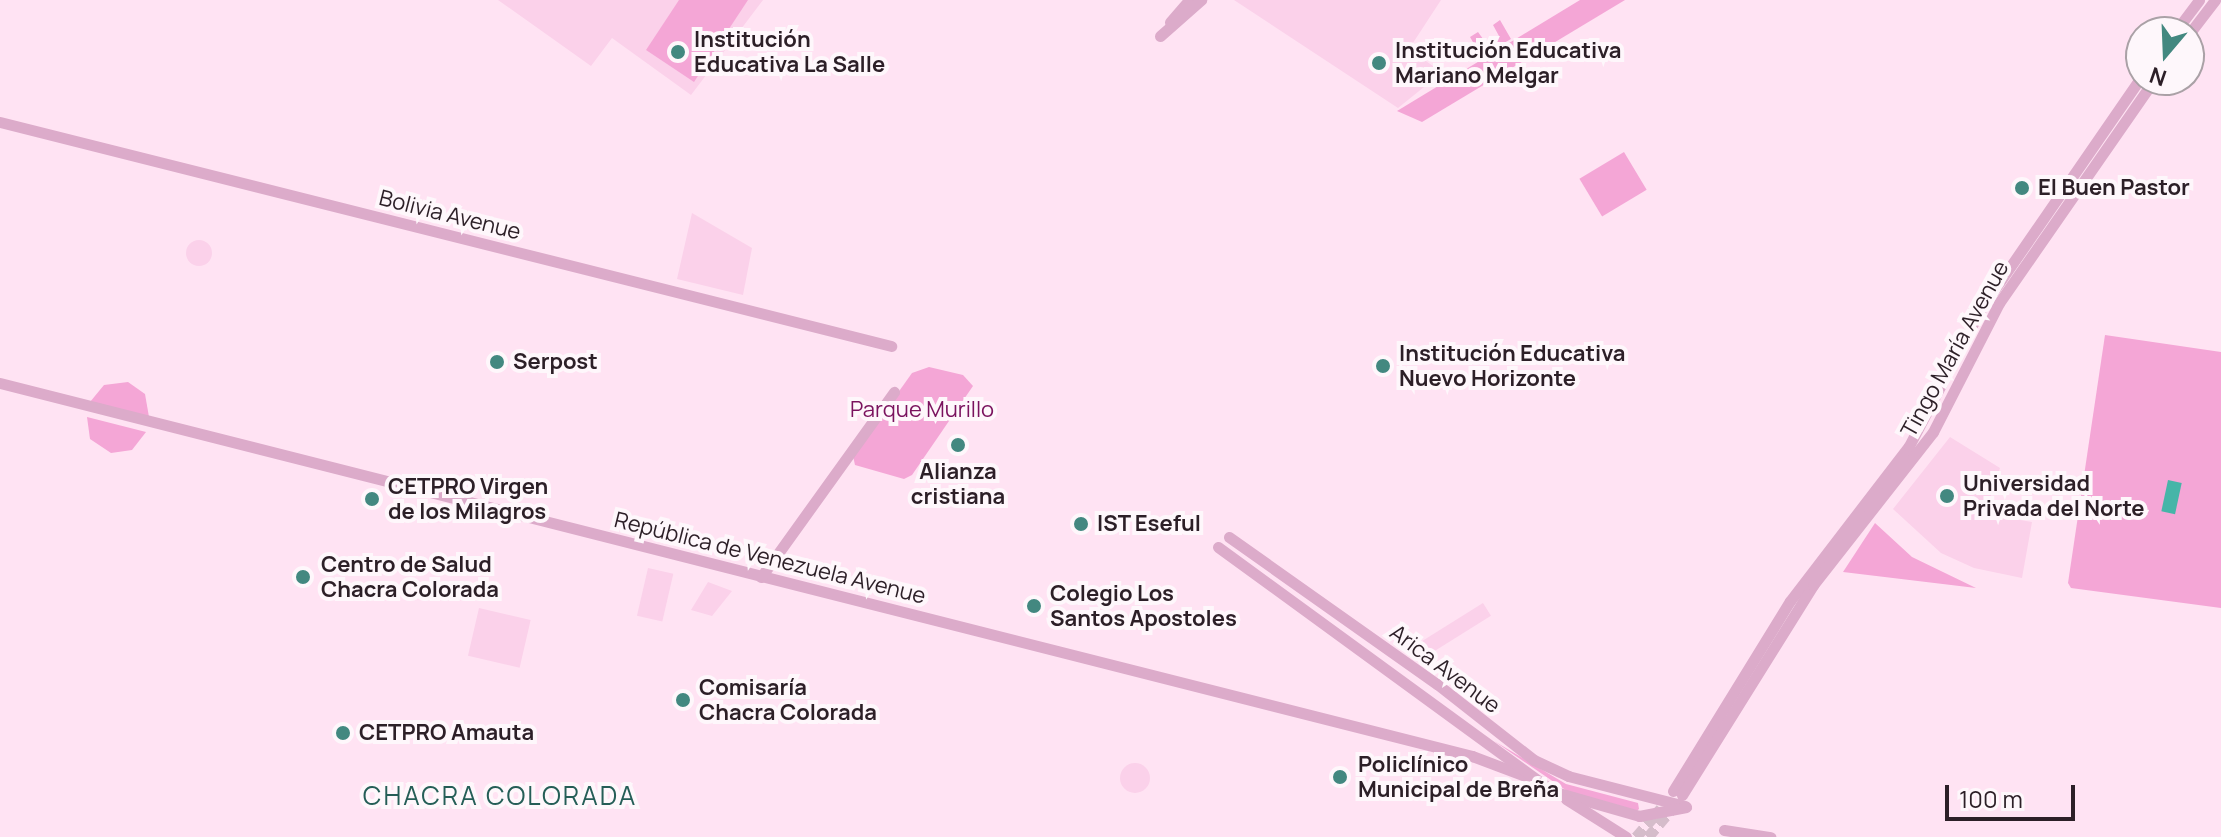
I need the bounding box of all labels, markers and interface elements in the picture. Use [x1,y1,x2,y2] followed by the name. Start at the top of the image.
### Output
[2125,16,2205,96] north arrow
[694,26,885,78] place label: Institución Educativa La Salle
[1395,37,1621,88] place label: Institución Educativa Mariano Melgar
[669,43,687,61] marker: Institución Educativa La Salle
[1370,54,1388,72] marker: Institución Educativa Mariano Melgar
[2145,60,2170,94] text: N
[2038,175,2190,201] place label: El Buen Pastor
[2013,179,2031,197] marker: El Buen Pastor
[376,185,524,245] street label: Bolivia Avenue
[1896,256,2014,442] street label: Tingo María Avenue
[1399,340,1625,392] place label: Institución Educativa Nuevo Horizonte
[513,349,598,375] place label: Serpost
[488,353,506,371] marker: Serpost
[1374,357,1392,375] marker: Institución Educativa Nuevo Horizonte
[850,397,994,423] park label: Parque Murillo
[949,436,967,454] marker: Alianza cristiana
[911,458,1005,510] place label: Alianza cristiana
[1963,470,2145,522] place label: Universidad Privada del Norte
[388,473,548,524] place label: CETPRO Virgen de los Milagros
[1938,487,1956,505] marker: Universidad Privada del Norte
[363,490,381,508] marker: CETPRO Virgen de los Milagros
[612,507,928,609] street label: República de Venezuela Avenue
[1097,511,1202,537] place label: IST Eseful
[1072,515,1090,533] marker: IST Eseful
[321,551,499,602] place label: Centro de Salud Chacra Colorada
[292,566,314,588] marker: Centro de Salud Chacra Colorada
[1050,580,1237,632] place label: Colegio Los Santos Apostoles
[1025,597,1043,615] marker: Colegio Los Santos Apostoles
[1385,619,1505,719] street label: Arica Avenue
[699,674,877,726] place label: Comisaría Chacra Colorada
[674,691,692,709] marker: Comisaría Chacra Colorada
[359,720,534,746] place label: CETPRO Amauta
[334,724,352,742] marker: CETPRO Amauta
[1358,751,1559,802] place label: Policlínico Municipal de Breña
[1329,766,1351,788] marker: Policlínico Municipal de Breña
[1949,769,2079,819] scale bar
[363,780,637,812] district label: CHACRA COLORADA
[1959,782,2023,815] text: 100 m

